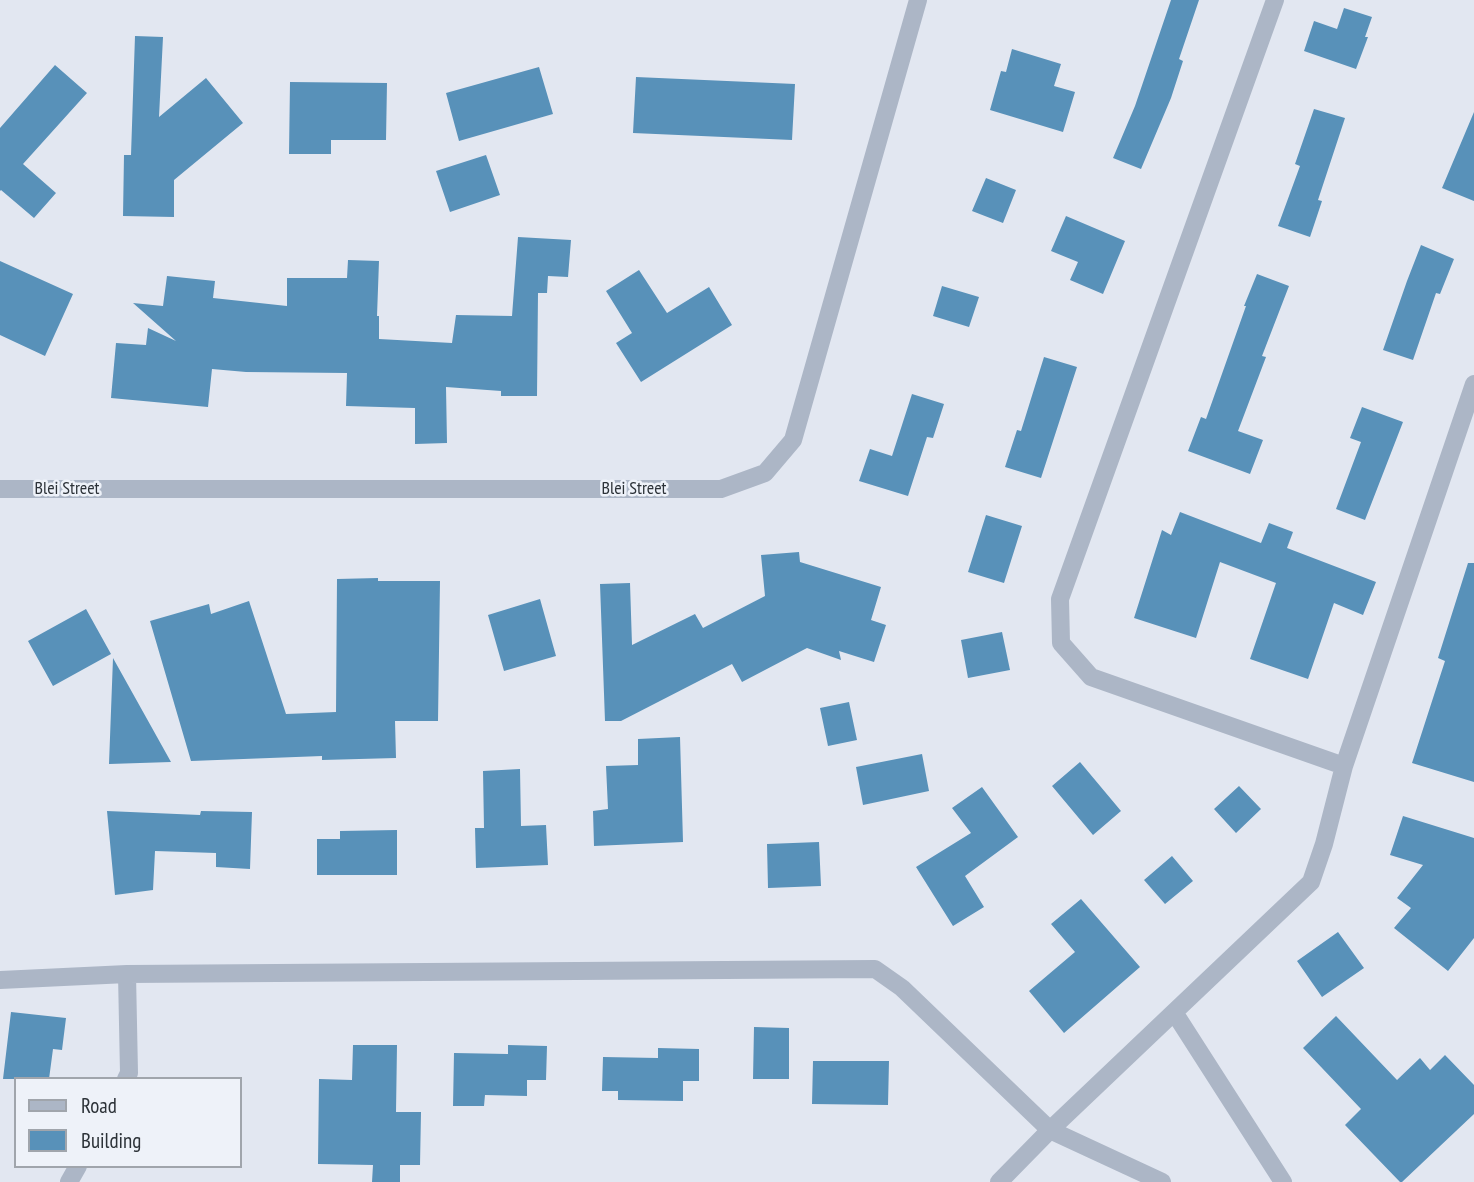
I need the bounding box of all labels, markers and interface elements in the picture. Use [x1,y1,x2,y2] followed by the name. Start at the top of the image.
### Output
[34,478,100,500] street label: Blei Street
[601,478,667,500] street label: Blei Street
[14,1077,242,1168] legend
[81,1092,117,1119] text: Road
[81,1127,141,1154] text: Building

